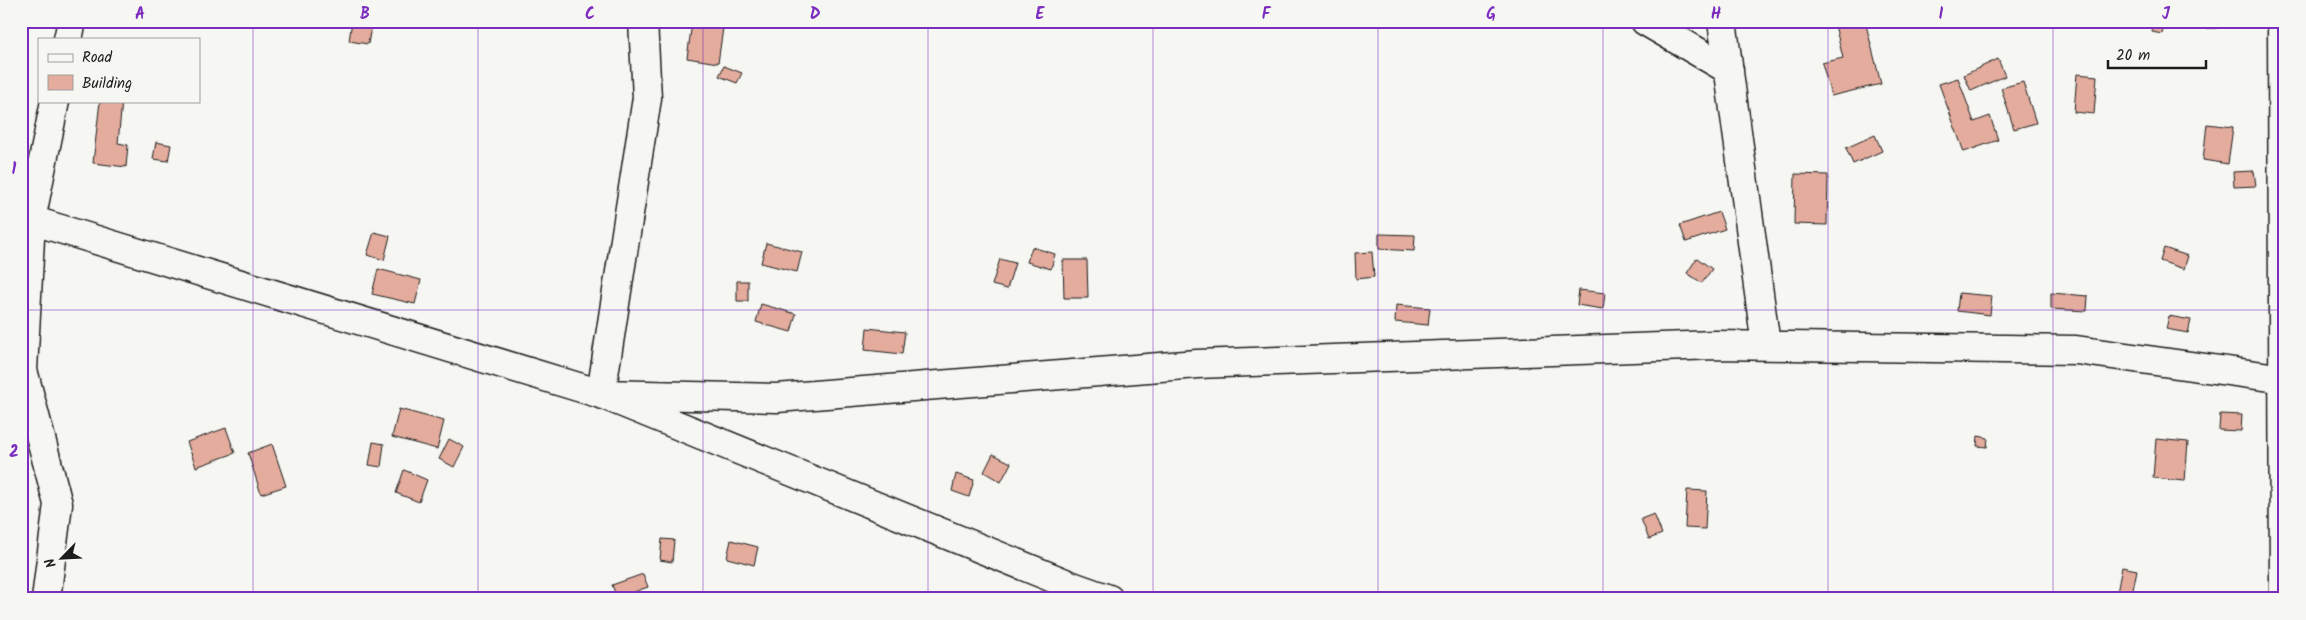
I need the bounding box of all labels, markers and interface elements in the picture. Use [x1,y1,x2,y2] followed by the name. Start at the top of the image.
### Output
[135,2,145,27] text: A
[360,2,370,27] text: B
[585,2,595,27] text: C
[810,2,821,27] text: D
[1036,2,1046,27] text: E
[1262,2,1272,27] text: F
[1486,2,1496,27] text: G
[1711,2,1721,27] text: H
[1939,2,1944,27] text: I
[2162,2,2171,27] text: J
[38,38,200,102] legend
[2108,38,2206,70] scale bar
[2116,44,2150,68] text: 20 m
[82,46,113,70] text: Road
[82,72,132,96] text: Building
[12,157,17,182] text: 1
[9,440,19,465] text: 2
[38,532,88,582] north arrow
[39,554,63,571] text: N

